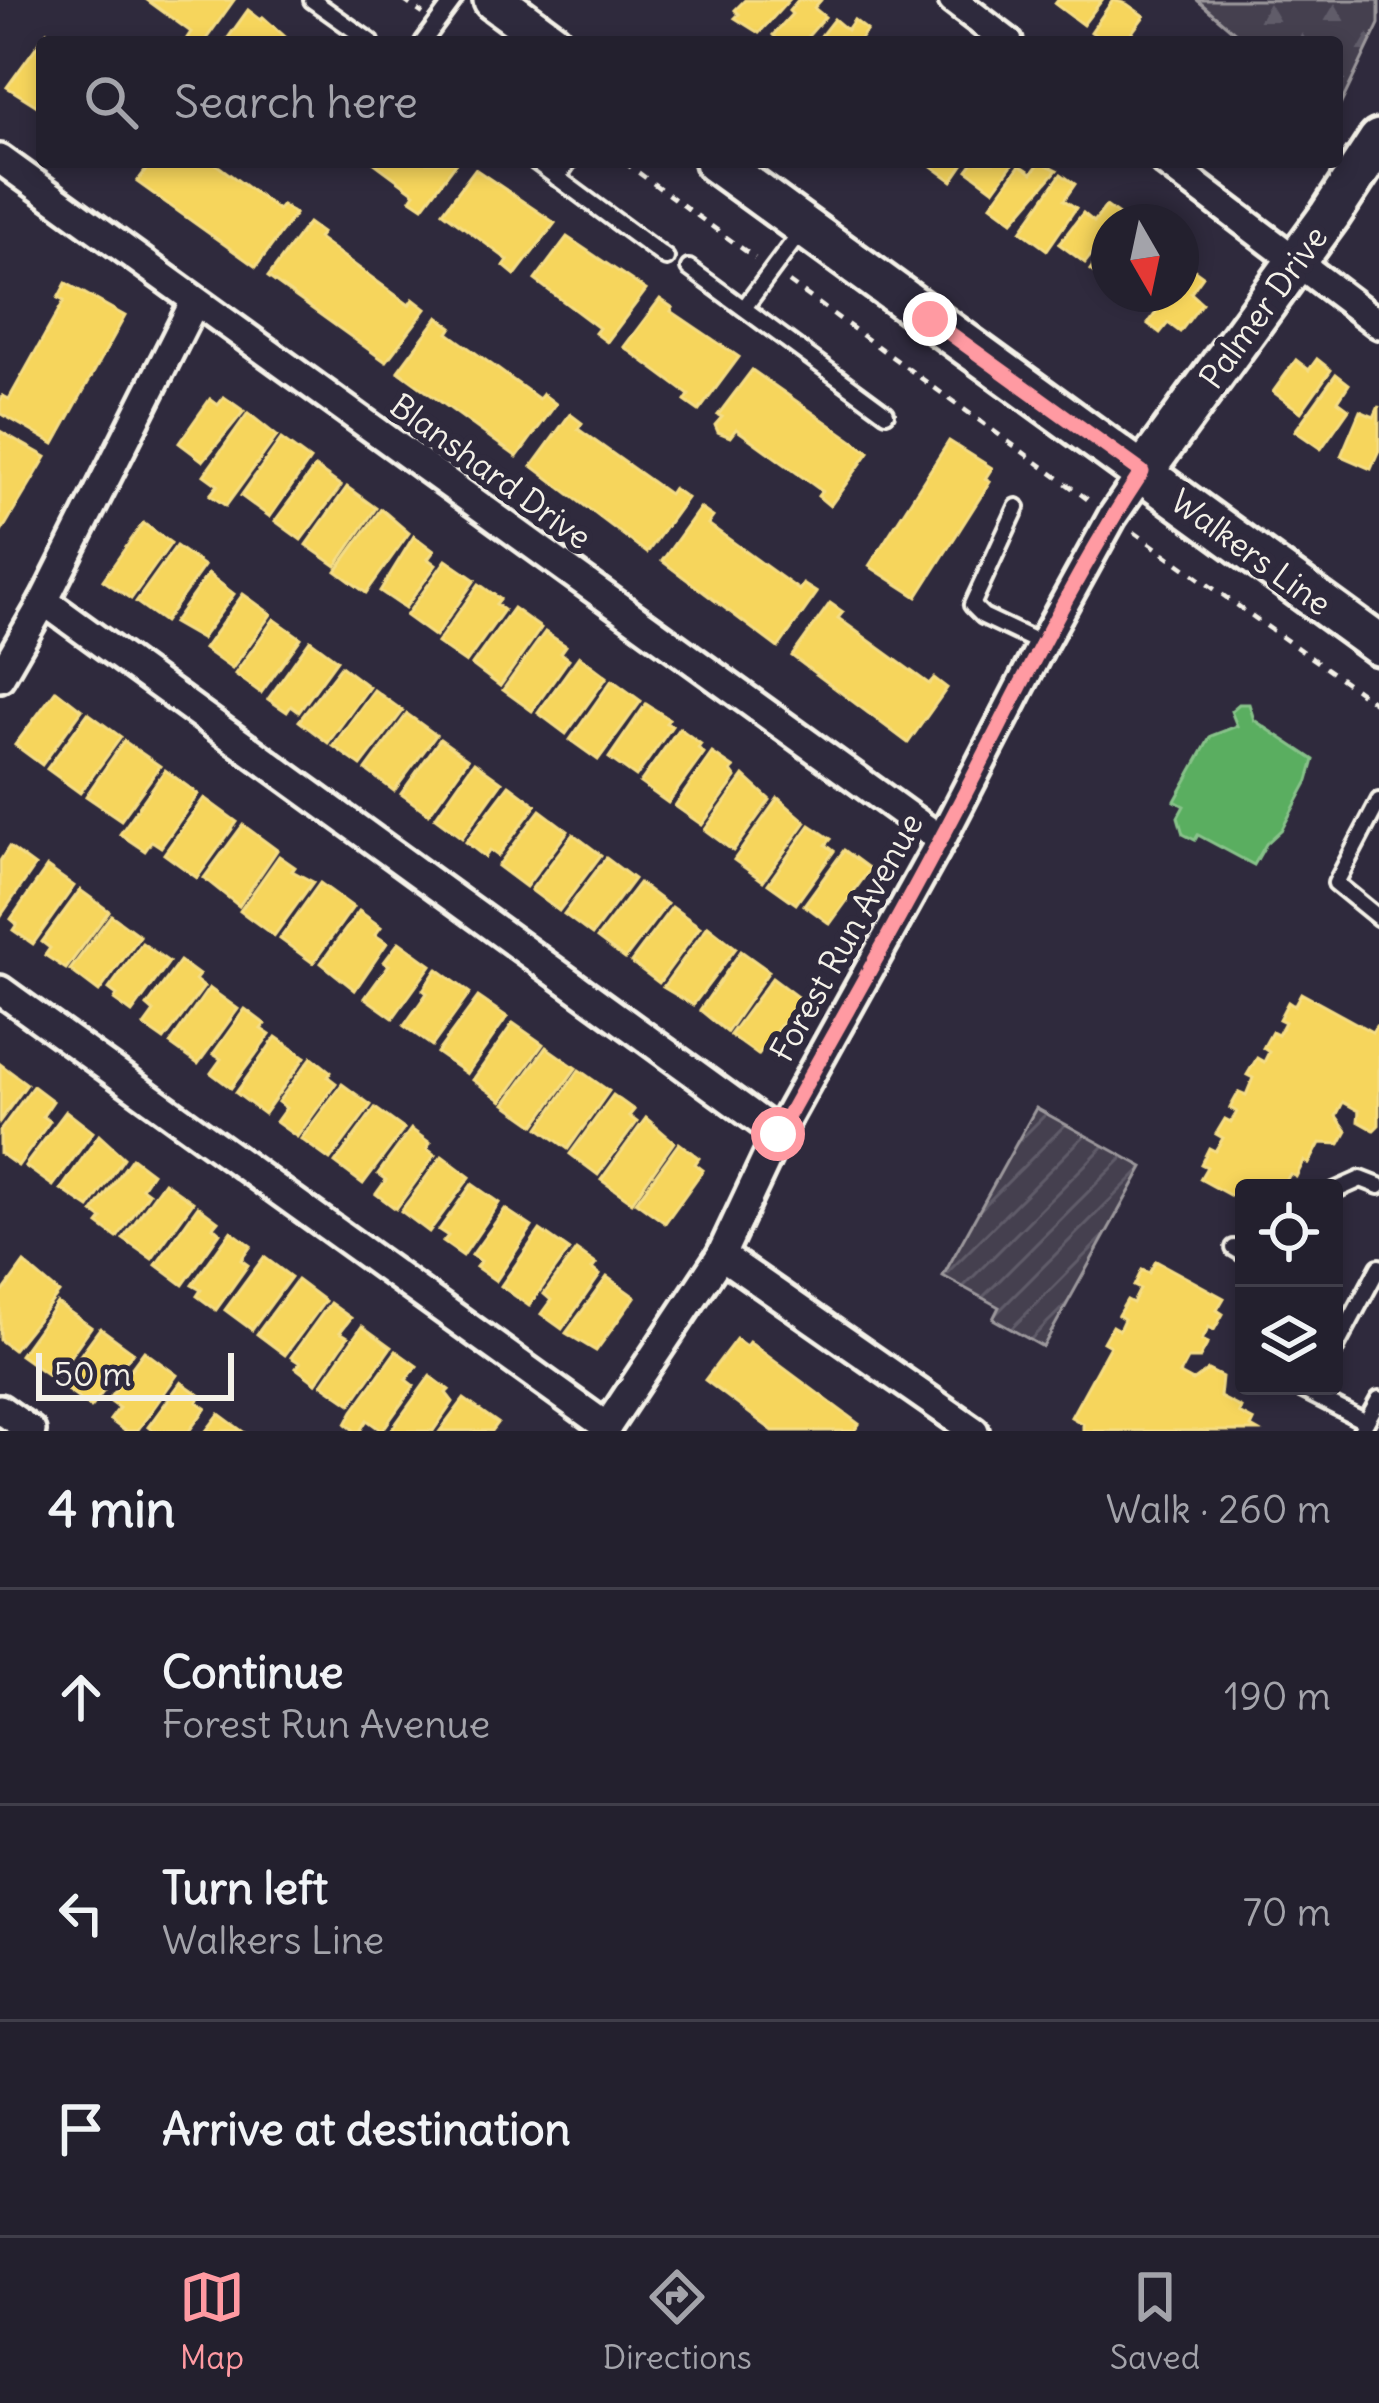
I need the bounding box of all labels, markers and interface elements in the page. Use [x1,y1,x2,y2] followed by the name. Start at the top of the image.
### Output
[36,36,1343,168] search box
[78,69,144,135] icon: search
[174,74,418,130] text: Search here
[1091,204,1199,312] north arrow
[1190,217,1336,397] street label: Palmer Drive
[903,292,957,346] route end
[382,384,600,558] street label: Blanshard Drive
[1163,480,1339,624] street label: Walkers Line
[760,805,932,1069] street label: Forest Run Avenue
[751,1107,805,1161] route start
[1235,1179,1343,1395] map controls
[1235,1179,1343,1287] button: locate
[1235,1287,1343,1395] button: layers
[36,1347,234,1400] scale bar
[54,1353,131,1395] text: 50 m
[48,1477,175,1541] text: 4 min
[1106,1485,1331,1534] text: Walk · 260 m
[162,1644,344,1700] text: Continue
[48,1664,114,1730] icon: ahead
[1224,1672,1331,1721] text: 190 m
[162,1700,490,1749] text: Forest Run Avenue
[162,1860,328,1916] text: Turn left
[48,1880,114,1946] icon: left
[1243,1888,1331,1937] text: 70 m
[162,1916,384,1965] text: Walkers Line
[48,2096,114,2162] icon: arrive
[162,2101,571,2157] text: Arrive at destination
[179,2264,245,2378] tab: Map
[603,2264,752,2378] tab: Directions
[1110,2264,1200,2378] tab: Saved

